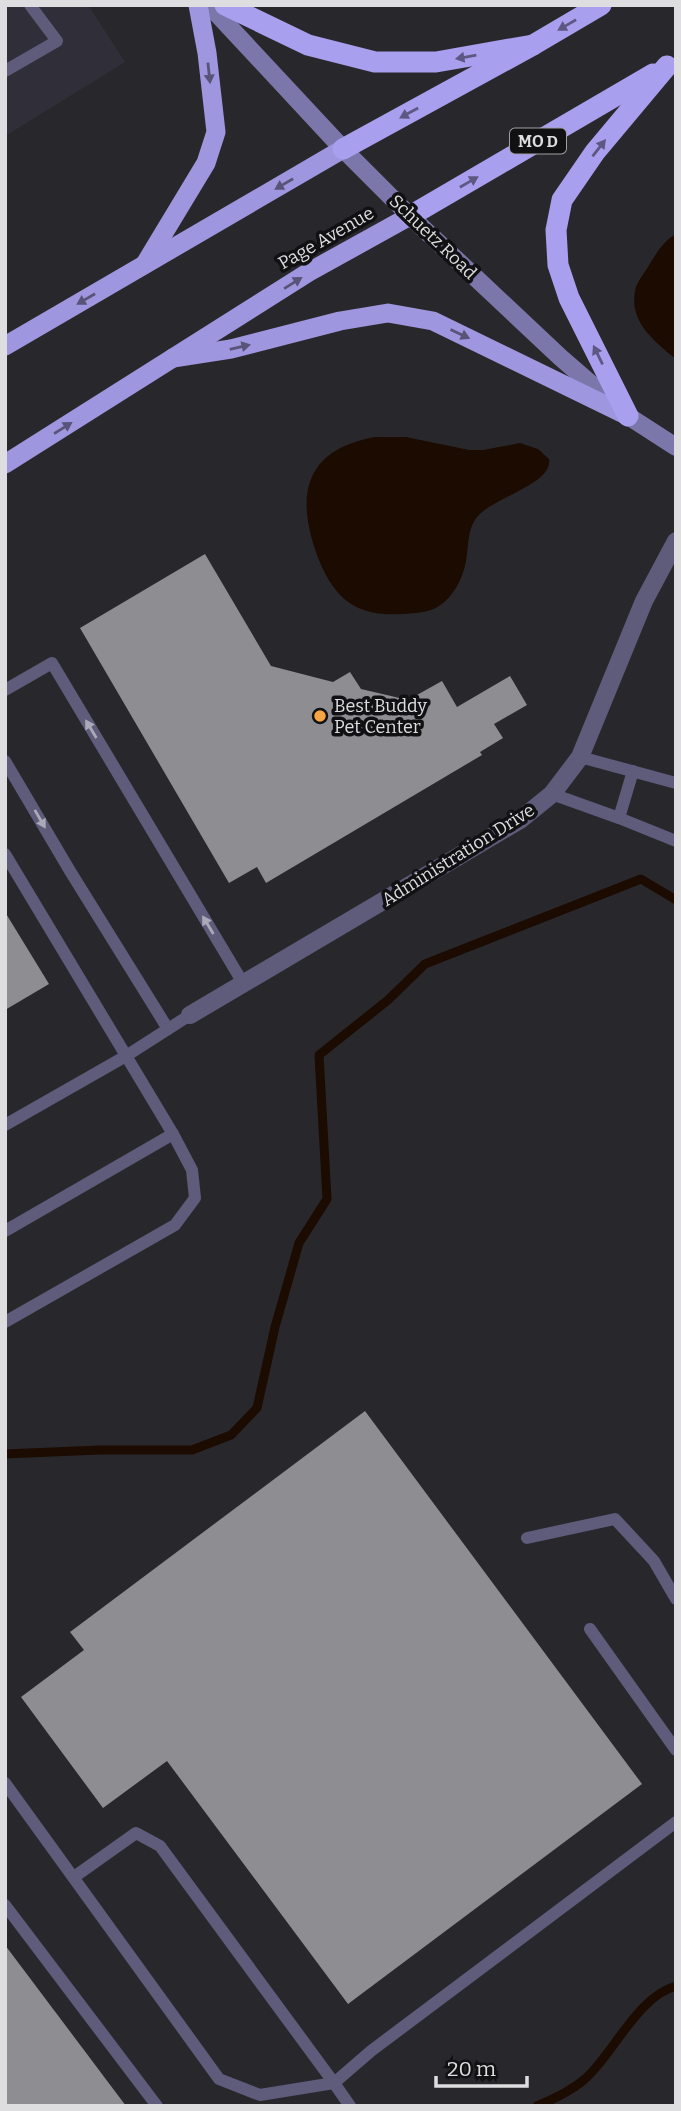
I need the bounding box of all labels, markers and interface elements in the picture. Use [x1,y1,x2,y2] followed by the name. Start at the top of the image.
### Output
[558,19,577,31] one-way arrow
[455,52,477,63] one-way arrow
[204,62,215,84] one-way arrow
[399,107,418,119] one-way arrow
[510,128,566,154] road number: MO D
[591,140,606,158] one-way arrow
[459,176,478,188] one-way arrow
[274,178,293,190] one-way arrow
[385,190,481,284] street label: Schuetz Road
[274,202,378,274] street label: Page Avenue
[283,276,303,289] one-way arrow
[77,293,96,305] one-way arrow
[450,328,470,340] one-way arrow
[229,341,251,352] one-way arrow
[592,345,603,365] one-way arrow
[54,421,72,435] one-way arrow
[334,695,428,738] place label: Best Buddy Pet Center
[312,708,328,724] marker: Best Buddy Pet Center
[85,720,98,739] one-way arrow
[377,799,539,911] street label: Administration Drive
[33,810,46,829] one-way arrow
[202,915,214,934] one-way arrow
[436,2044,527,2088] scale bar
[447,2056,496,2082] text: 20 m

